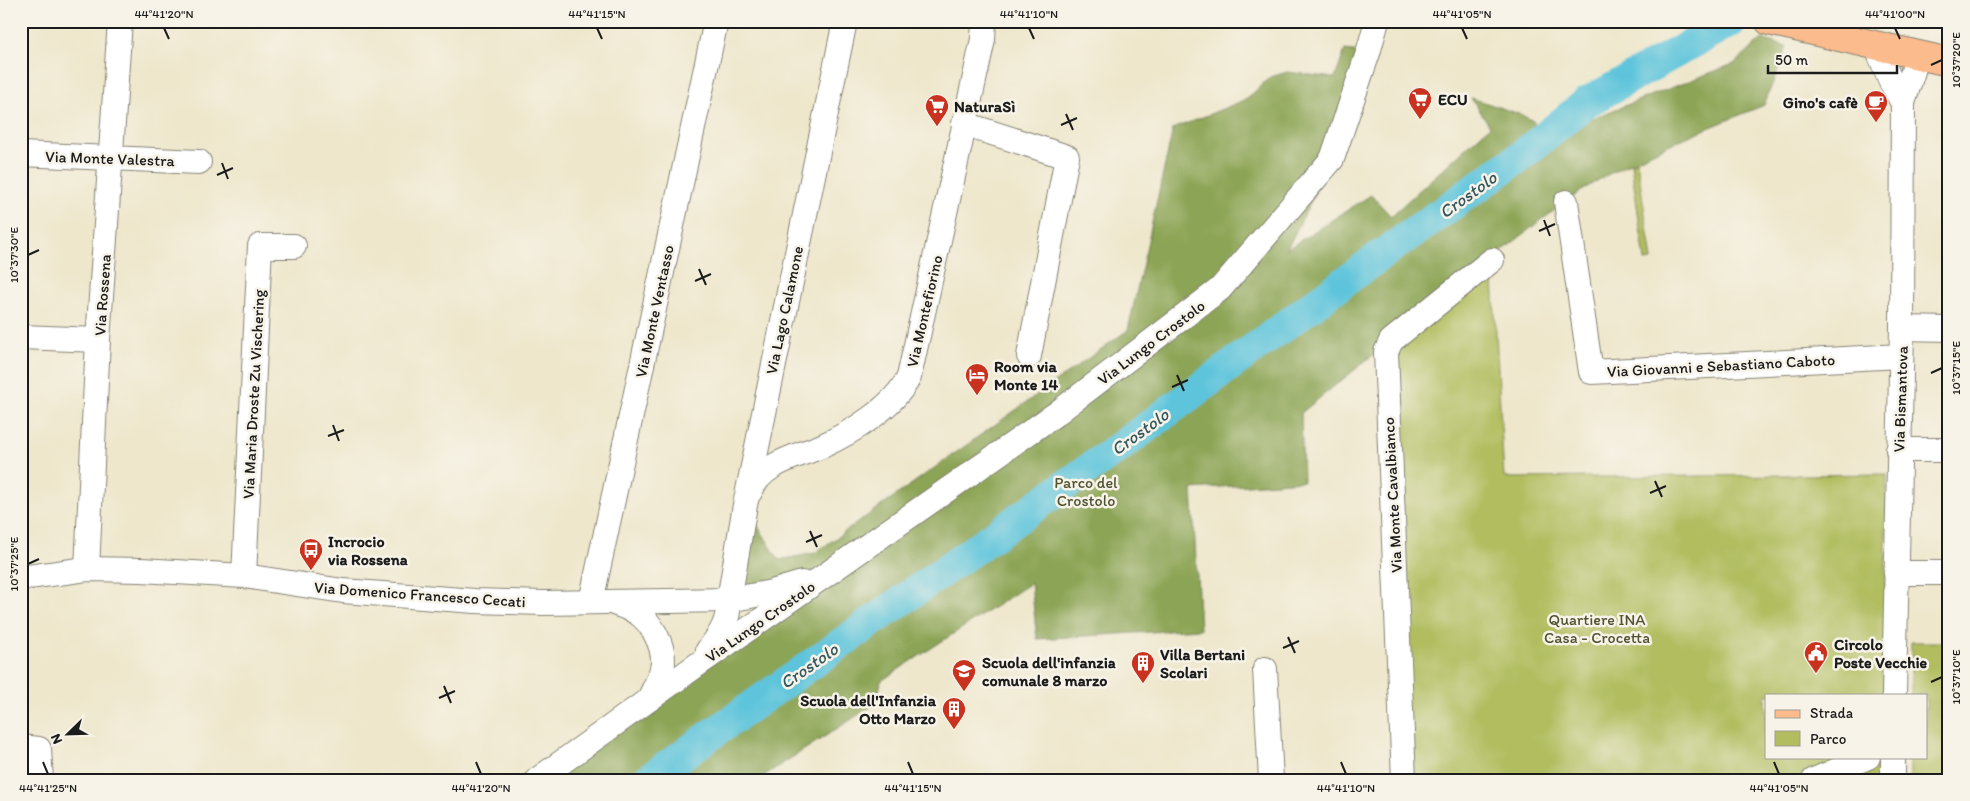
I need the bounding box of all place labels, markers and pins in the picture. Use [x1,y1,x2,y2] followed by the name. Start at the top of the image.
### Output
[1407,86,1433,120] supermarket icon: ECU
[1863,89,1889,123] cafe icon: Gino's cafè
[1438,90,1468,109] place label: ECU
[924,93,950,127] supermarket icon: NaturaSì
[1783,93,1858,112] place label: Gino's cafè
[954,97,1015,116] place label: NaturaSì
[994,357,1058,394] place label: Room via Monte 14
[964,362,990,396] hotel icon: Room via Monte 14
[328,532,408,569] place label: Incrocio via Rossena
[298,537,324,571] bus stop icon: Incrocio via Rossena
[1834,635,1928,672] place label: Circolo Poste Vecchie
[1803,640,1829,674] public building icon: Circolo Poste Vecchie
[1160,645,1245,682] place label: Villa Bertani Scolari
[1130,650,1156,684] building icon: Villa Bertani Scolari
[982,653,1116,690] place label: Scuola dell'infanzia comunale 8 marzo
[951,658,977,692] school or university icon: Scuola dell'infanzia comunale 8 marzo
[800,691,937,728] place label: Scuola dell'Infanzia Otto Marzo
[941,696,967,730] building icon: Scuola dell'Infanzia Otto Marzo

